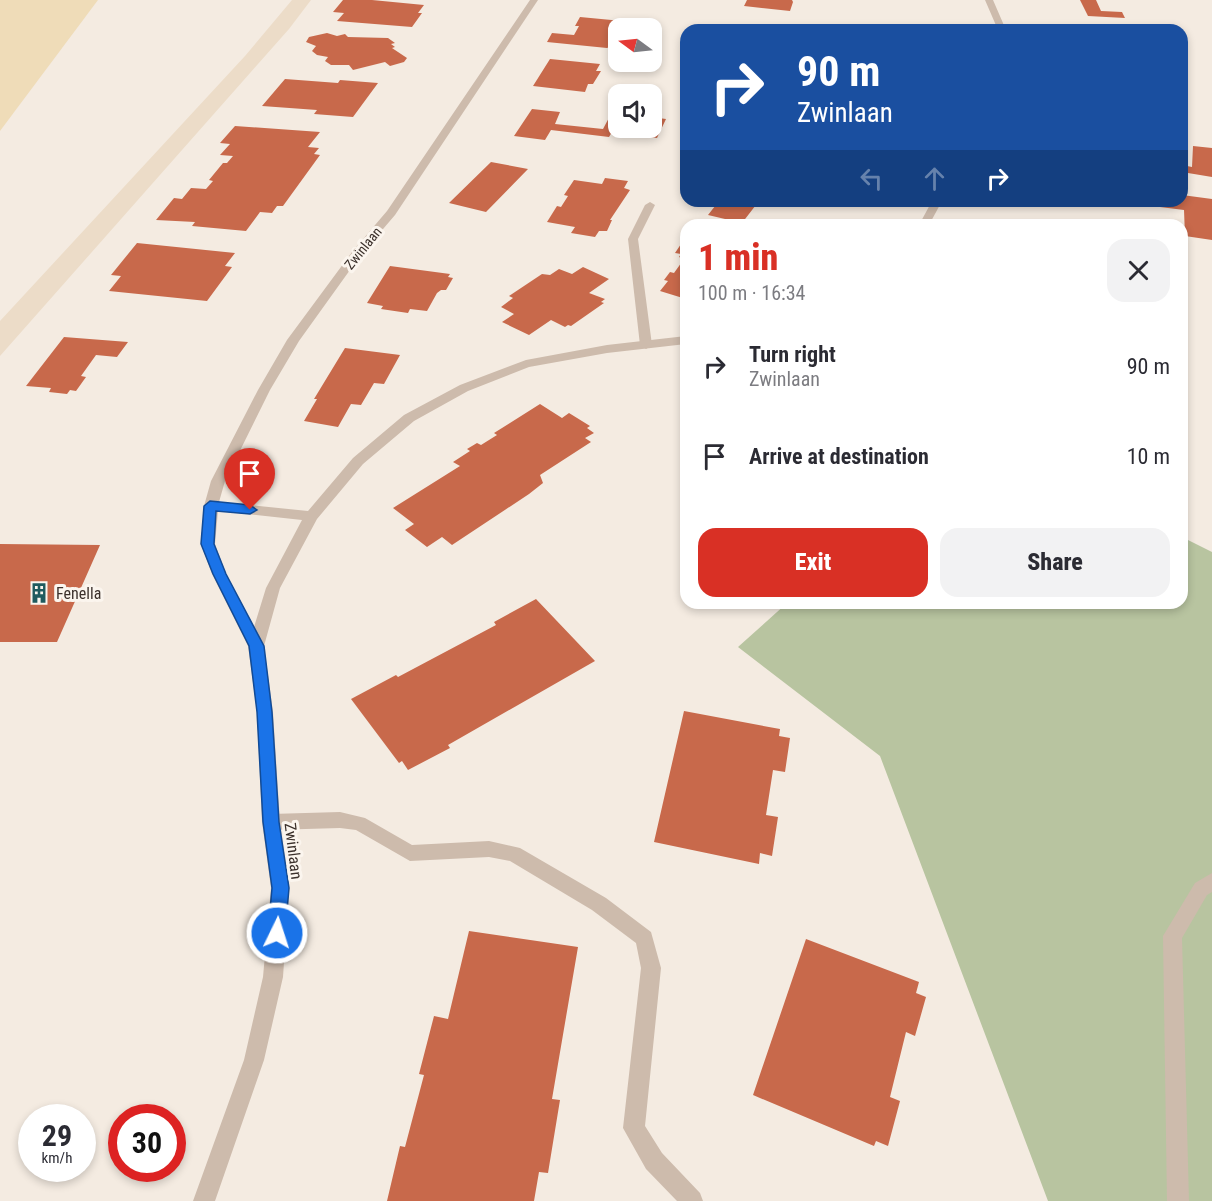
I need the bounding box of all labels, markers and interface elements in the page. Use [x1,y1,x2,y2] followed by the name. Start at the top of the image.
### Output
[608,18,662,72] north arrow
[608,18,662,138] map controls
[797,47,880,96] text: 90 m
[698,48,776,126] icon: right
[608,84,662,138] button: sound
[797,97,893,129] text: Zwinlaan
[855,162,888,195] icon: left
[918,162,951,195] icon: ahead
[981,162,1014,195] icon: right
[341,224,385,272] street label: Zwinlaan
[698,237,778,279] text: 1 min
[1107,239,1170,302] button: close
[698,281,805,305] text: 100 m · 16:34
[749,342,836,367] text: Turn right
[698,350,731,383] icon: right
[1127,354,1170,379] text: 90 m
[749,367,820,391] text: Zwinlaan
[698,440,731,473] icon: arrive
[749,444,929,469] text: Arrive at destination
[1127,444,1170,469] text: 10 m
[224,448,275,510] pin
[233,457,266,490] icon: arrive
[698,528,928,597] button: Exit
[940,528,1170,597] button: Share
[27,581,51,605] building icon: Fenella
[56,584,101,603] place label: Fenella
[281,822,306,880] street label: Zwinlaan
[245,901,309,965] position arrow
[108,1104,186,1182] speed limit sign: 30
[42,1118,72,1153] text: 29
[42,1149,72,1167] text: km/h

